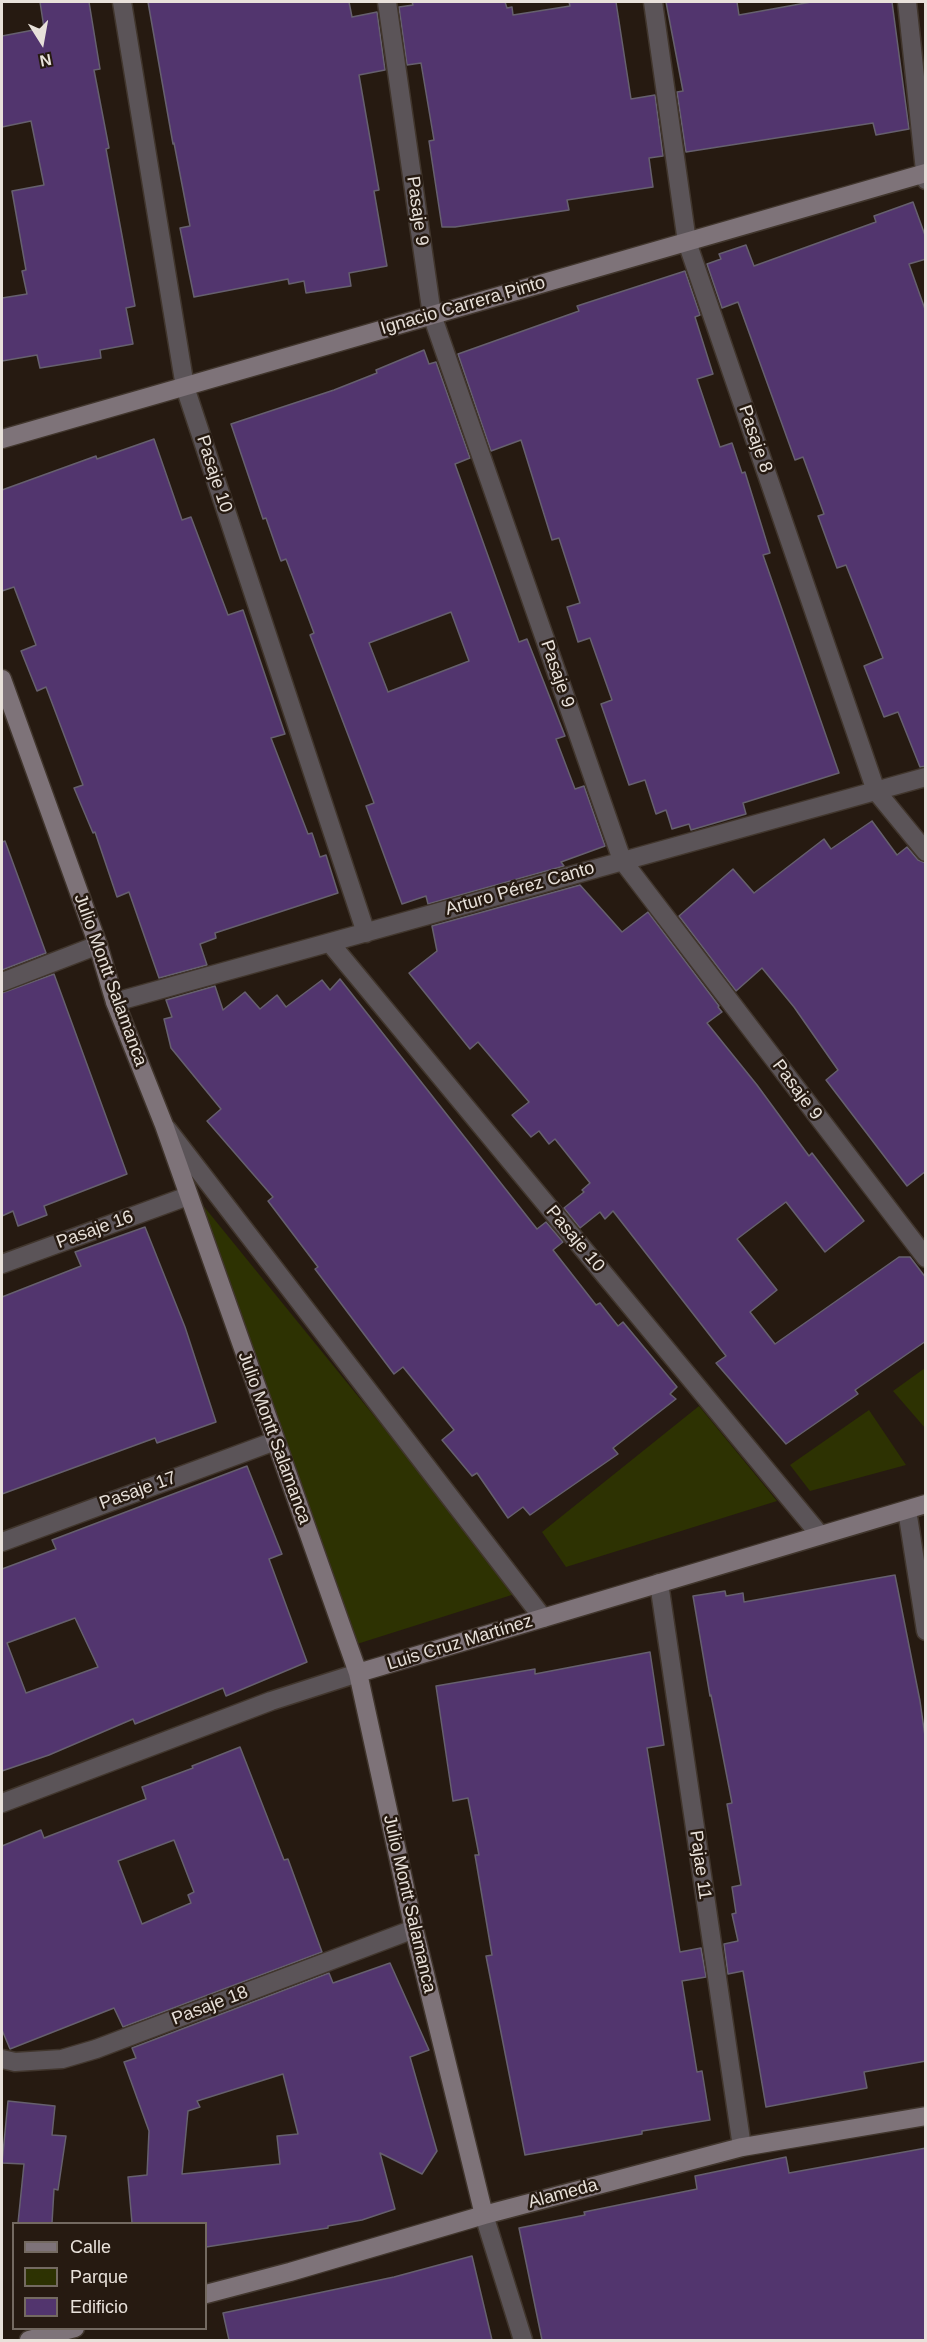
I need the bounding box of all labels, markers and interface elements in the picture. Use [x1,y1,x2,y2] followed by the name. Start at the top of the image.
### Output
[12,12,72,72] north arrow
[38,51,53,70] text: N
[401,175,433,247] street label: Pasaje 9
[378,272,548,340] street label: Ignacio Carrera Pinto
[733,402,777,476] street label: Pasaje 8
[191,433,237,515] street label: Pasaje 10
[535,637,579,711] street label: Pasaje 9
[443,857,597,921] street label: Arturo Pérez Canto
[69,891,151,1069] street label: Julio Montt Salamanca
[767,1056,827,1124] street label: Pasaje 9
[541,1201,609,1277] street label: Pasaje 10
[54,1206,136,1254] street label: Pasaje 16
[233,1349,315,1527] street label: Julio Montt Salamanca
[97,1467,179,1515] street label: Pasaje 17
[385,1611,535,1675] street label: Luis Cruz Martínez
[378,1813,440,1995] street label: Julio Montt Salamanca
[684,1829,716,1901] street label: Pajae 11
[169,1982,251,2030] street label: Pasaje 18
[526,2174,600,2214] street label: Alameda
[12,2222,207,2330] legend
[70,2237,111,2257] text: Calle
[70,2267,128,2287] text: Parque
[70,2297,128,2317] text: Edificio

